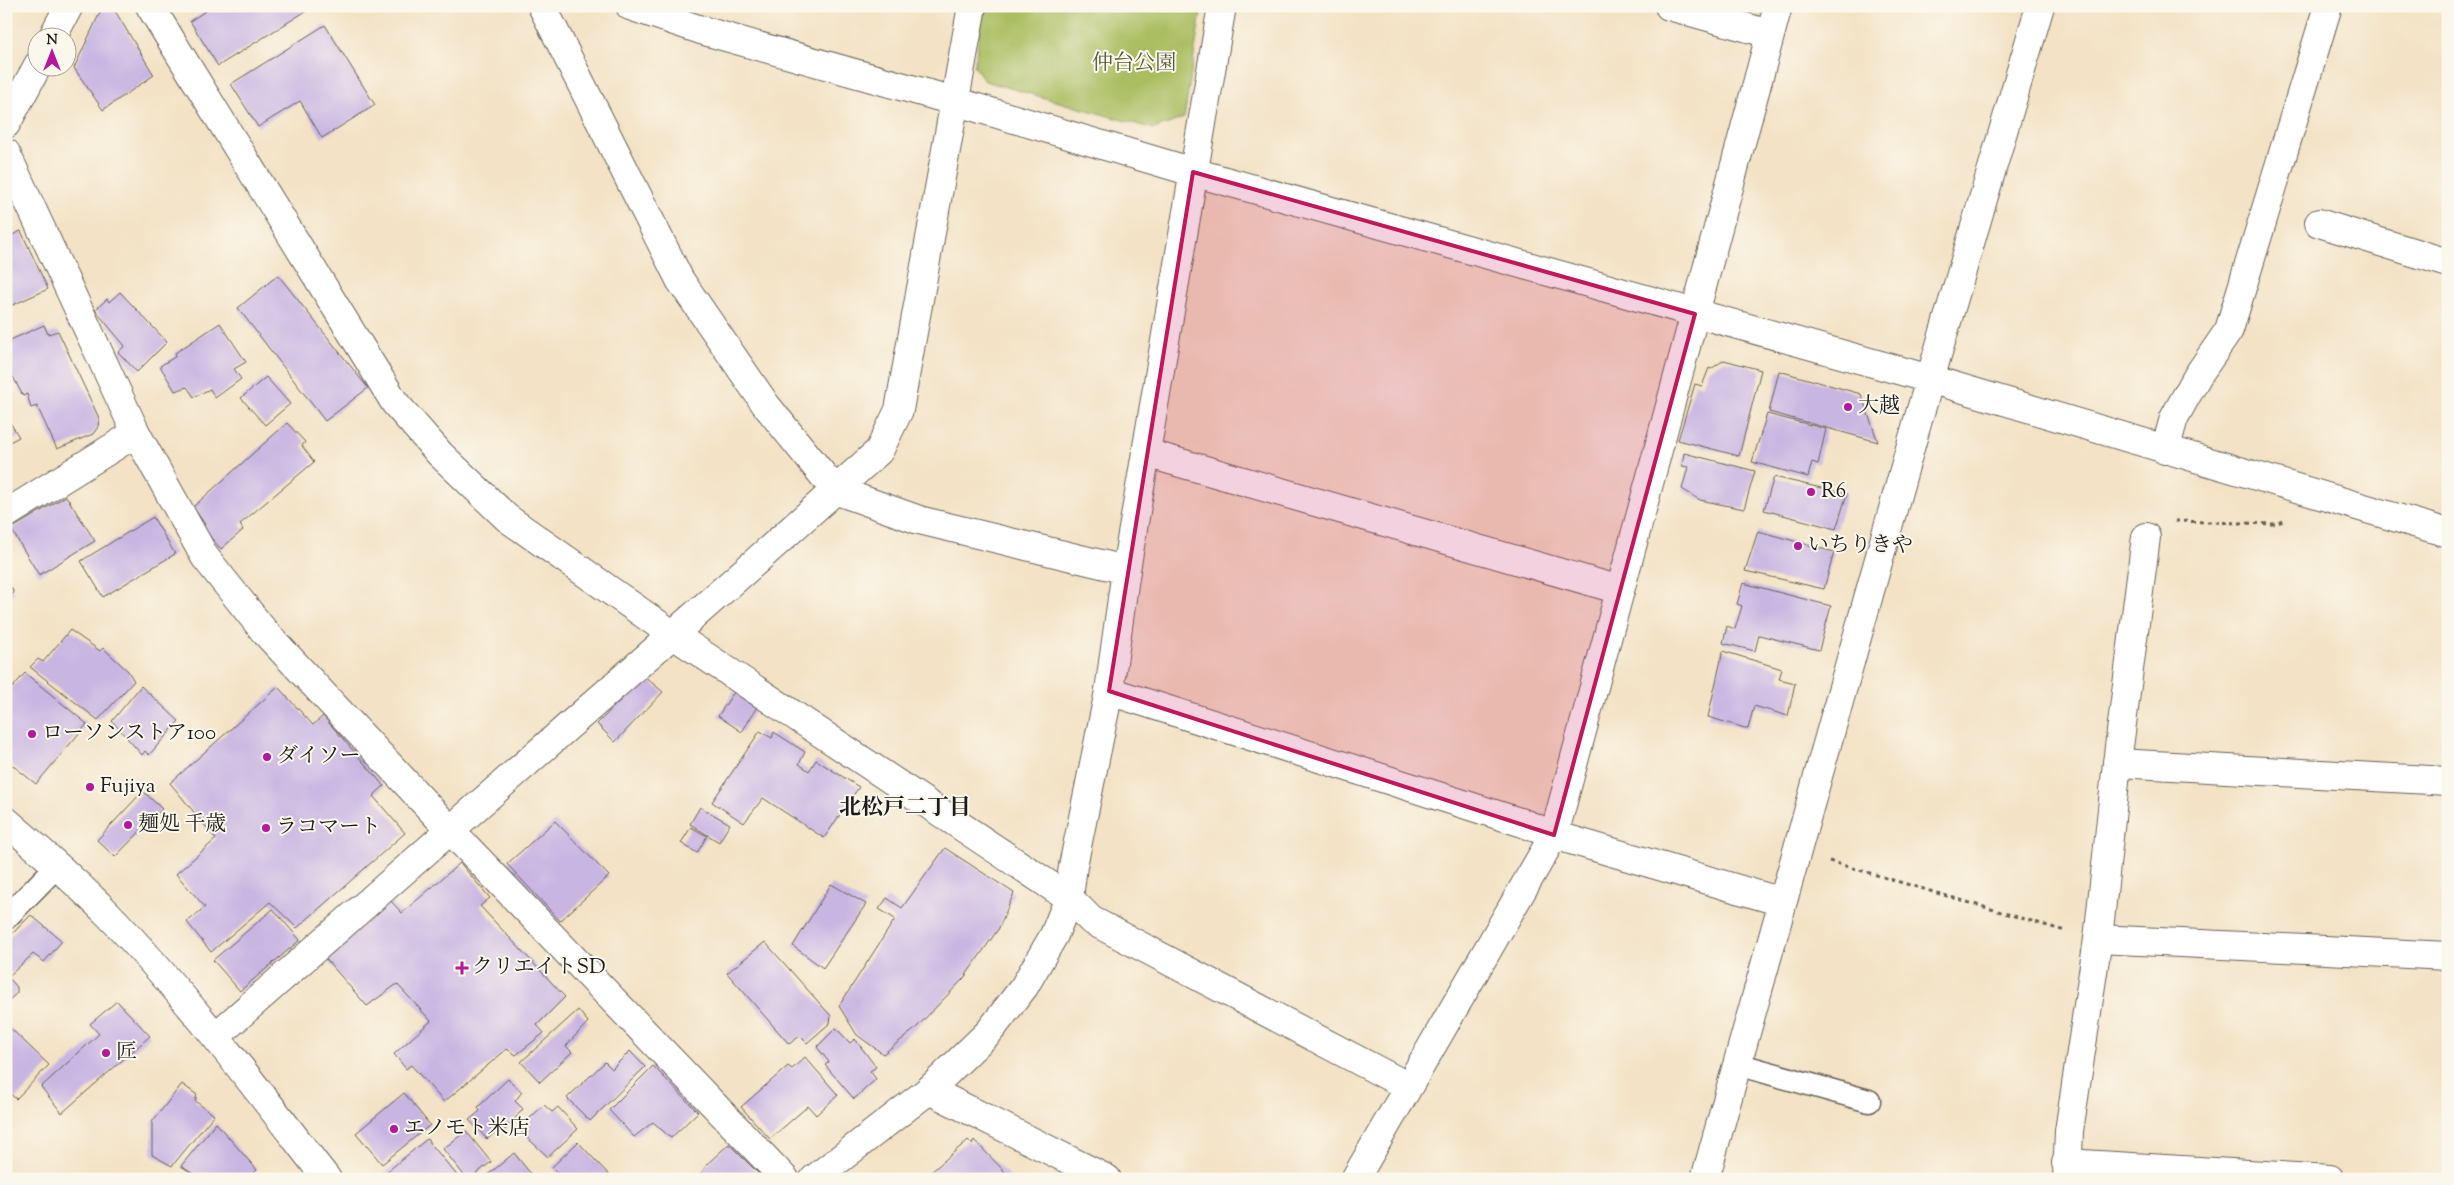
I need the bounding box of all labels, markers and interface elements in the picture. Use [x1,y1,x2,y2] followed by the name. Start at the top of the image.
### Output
[28,28,78,78] north arrow
[46,31,58,51] text: N
[1092,49,1176,79] park label: 仲台公園
[1858,392,1900,422] place label: 大越
[1842,401,1854,413] marker: 大越
[1821,477,1846,507] place label: R6
[1805,486,1817,498] marker: R6
[1808,531,1913,561] place label: いちりきや
[1792,540,1804,552] marker: いちりきや
[42,719,216,749] place label: ローソンストア100
[26,728,38,740] marker: ローソンストア100
[277,742,361,772] place label: ダイソー
[261,751,273,763] marker: ダイソー
[100,772,156,802] place label: Fujiya
[84,781,96,793] marker: Fujiya
[839,793,971,825] district label: 北松戸二丁目
[138,810,226,840] place label: 麺処 千歳
[276,813,381,843] place label: ラコマート
[122,819,134,831] marker: 麺処 千歳
[260,822,272,834] marker: ラコマート
[472,953,606,983] place label: クリエイトSD
[456,962,468,974] marker: クリエイトSD
[116,1038,137,1068] place label: 匠
[100,1047,112,1059] marker: 匠
[404,1114,529,1144] place label: エノモト米店
[388,1123,400,1135] marker: エノモト米店

